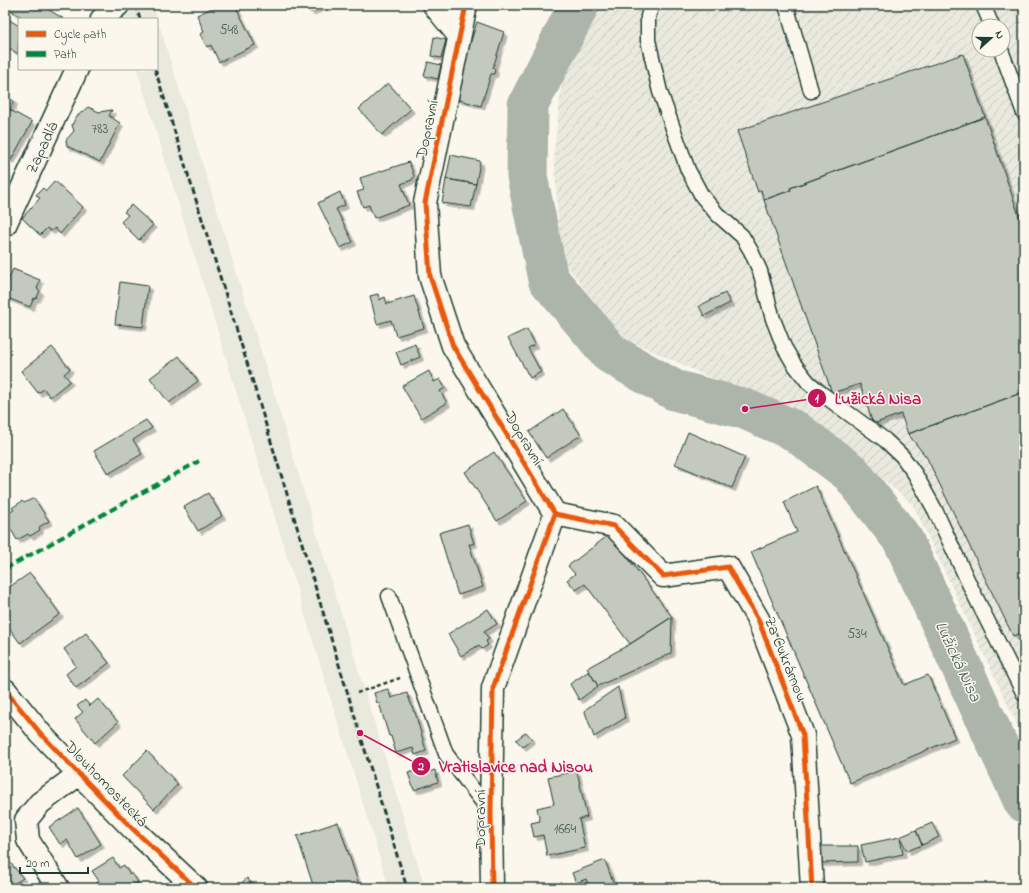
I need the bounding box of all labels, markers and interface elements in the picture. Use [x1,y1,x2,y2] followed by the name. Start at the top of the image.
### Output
[18,18,158,70] legend
[971,18,1011,58] north arrow
[219,20,239,41] house number: 548
[54,26,106,45] text: Cycle path
[991,28,1008,41] text: N
[54,46,77,64] text: Path
[410,98,446,162] street label: Dopravní
[20,118,65,178] street label: Zapadlá
[92,119,109,140] house number: 783
[807,383,929,412] callout: Lužická Nisa
[835,387,921,412] text: Lužická Nisa
[815,390,819,408] text: 1
[497,407,549,471] street label: Dopravní
[757,614,813,706] street label: Za Cukrárnou
[928,617,988,707] water label: Lužická Nisa
[847,624,867,645] house number: 534
[58,735,153,833] street label: Dlouhomostecká
[411,752,601,781] callout: Vratislavice nad Nisou
[438,755,593,780] text: Vratislavice nad Nisou
[417,758,424,776] text: 2
[469,789,493,850] street label: Dopravní
[554,819,576,840] house number: 1664
[20,849,88,875] scale bar
[26,855,49,873] text: 20 m

